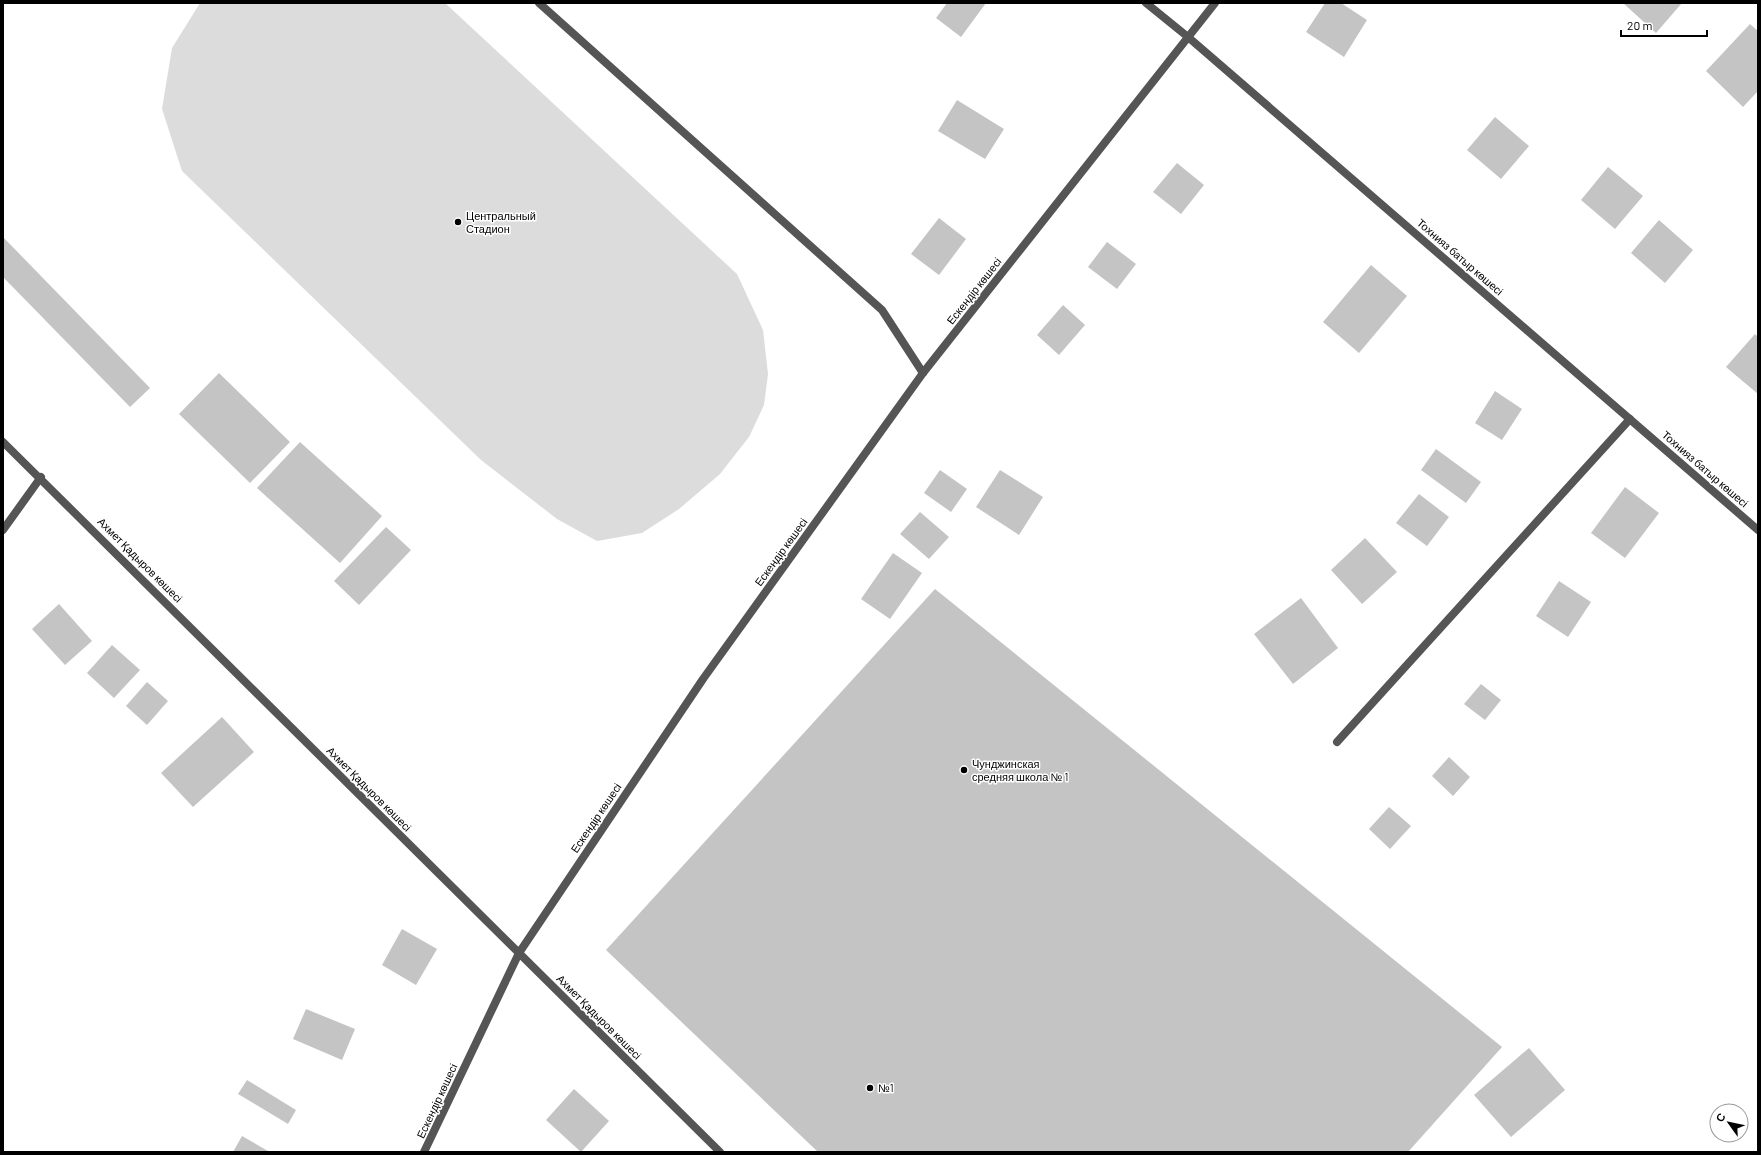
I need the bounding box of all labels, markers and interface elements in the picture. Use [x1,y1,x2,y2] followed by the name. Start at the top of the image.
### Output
[1621,12,1707,38] scale bar
[1627,18,1653,32] text: 20 m
[466,209,536,235] place label: Центральный Стадион
[1415,216,1506,298] street label: Тохнияз батыр көшесі
[453,217,463,227] marker: Центральный Стадион
[944,255,1004,327] street label: Ескендір көшесі
[1660,428,1751,510] street label: Тохнияз батыр көшесі
[95,515,185,605] street label: Ахмет Қадыров көшесі
[752,515,810,588] street label: Ескендір көшесі
[324,744,414,834] street label: Ахмет Қадыров көшесі
[972,757,1068,783] place label: Чунджинская средняя школа № 1
[959,765,969,775] marker: Чунджинская средняя школа № 1
[568,781,624,855] street label: Ескендір көшесі
[554,972,644,1062] street label: Ахмет Қадыров көшесі
[414,1061,460,1140] street label: Ескендір көшесі
[878,1081,894,1094] place label: №1
[865,1083,875,1093] marker: №1
[1709,1103,1749,1143] north arrow
[1713,1110,1728,1124] text: С

